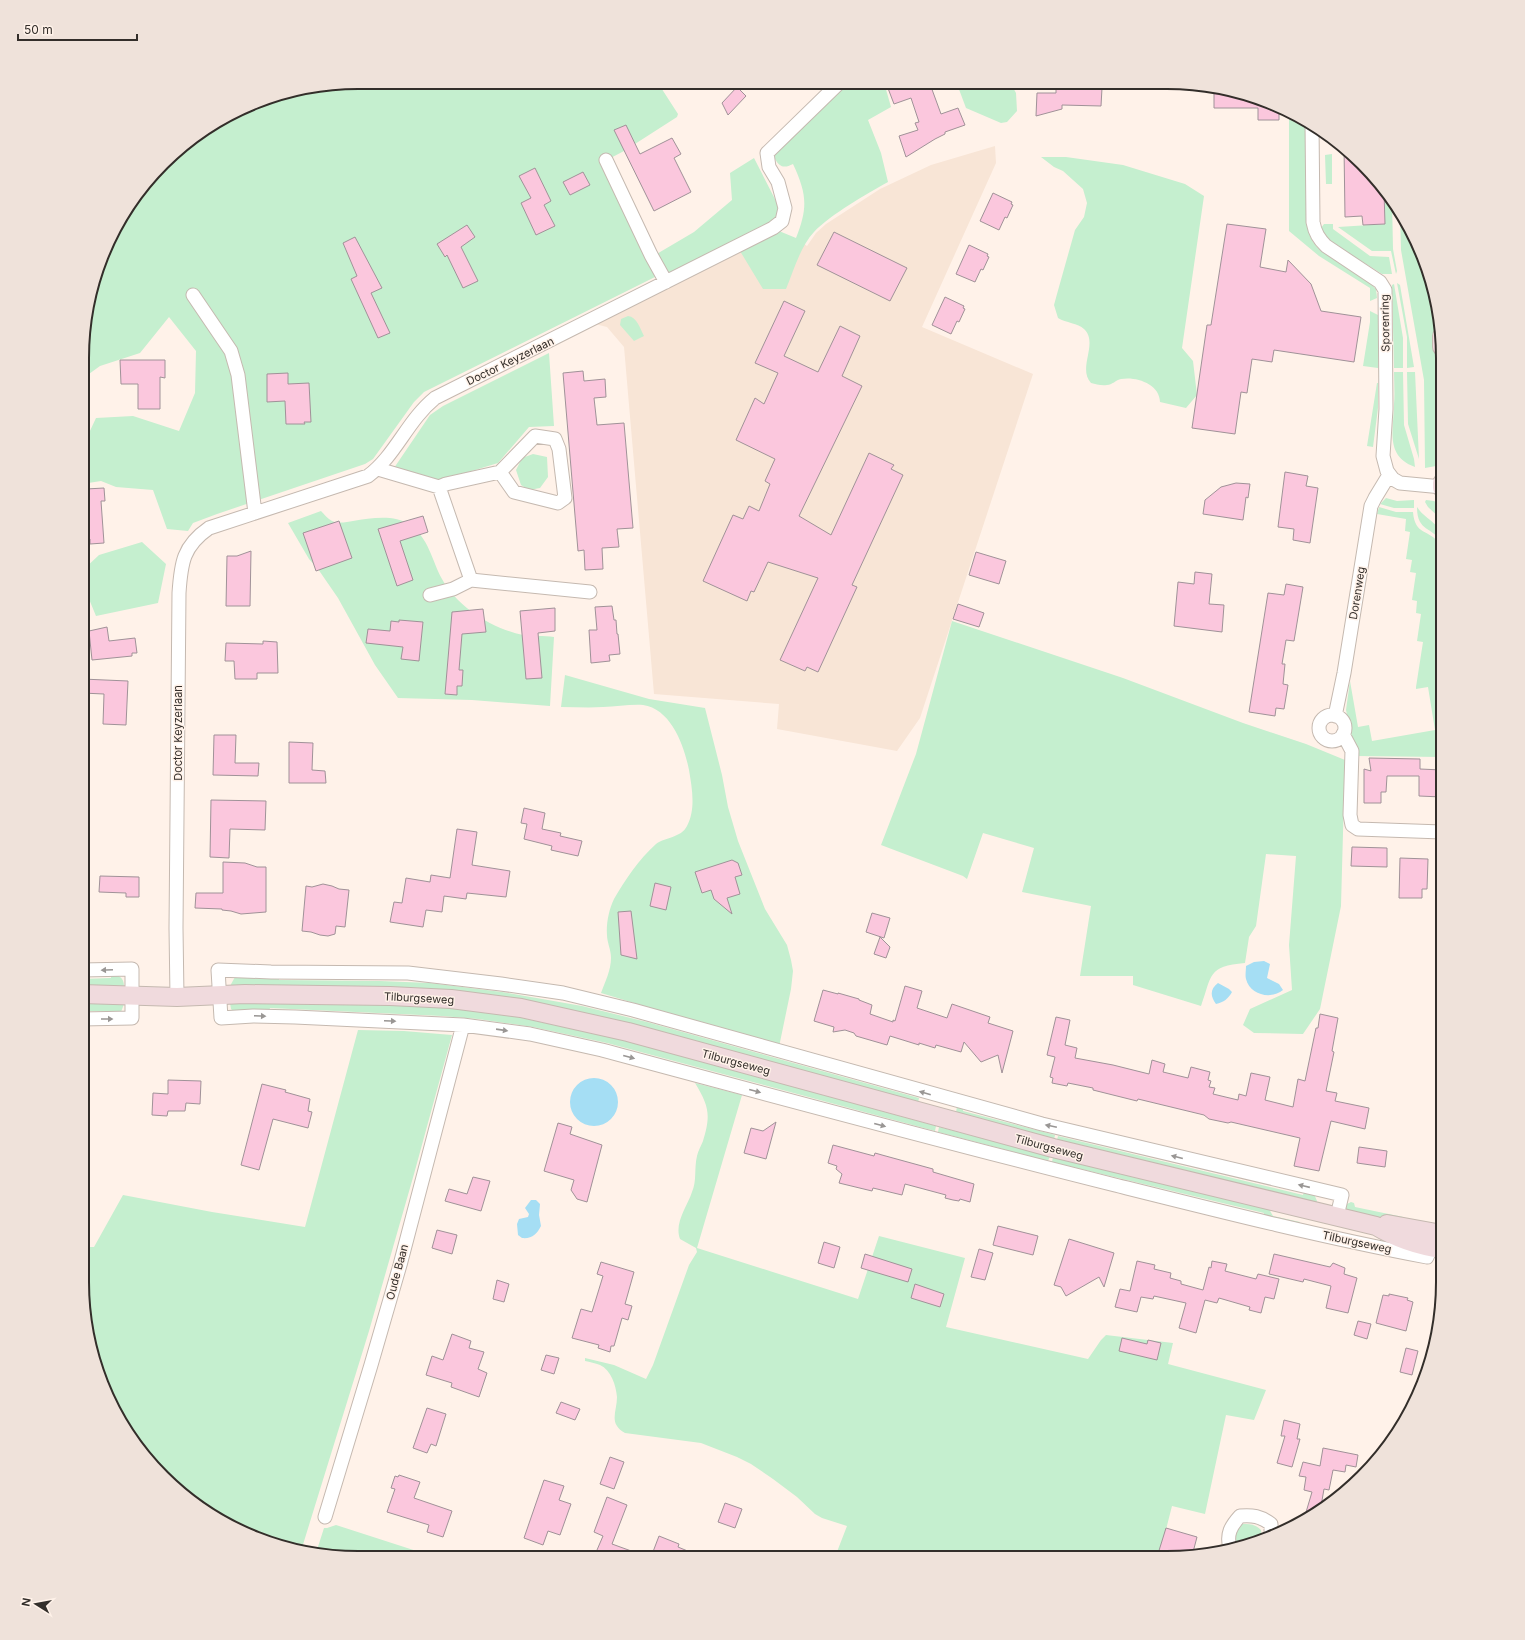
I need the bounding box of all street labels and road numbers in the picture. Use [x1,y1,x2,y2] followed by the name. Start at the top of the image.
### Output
[1377,294,1393,352] street label: Sporenring
[464,334,556,388] street label: Doctor Keyzerlaan
[1346,566,1368,620] street label: Dorenweg
[171,685,185,781] street label: Doctor Keyzerlaan
[384,989,454,1007] street label: Tilburgseweg
[700,1046,772,1078] street label: Tilburgseweg
[1013,1131,1085,1163] street label: Tilburgseweg
[1321,1228,1393,1256] street label: Tilburgseweg
[383,1243,411,1301] street label: Oude Baan

